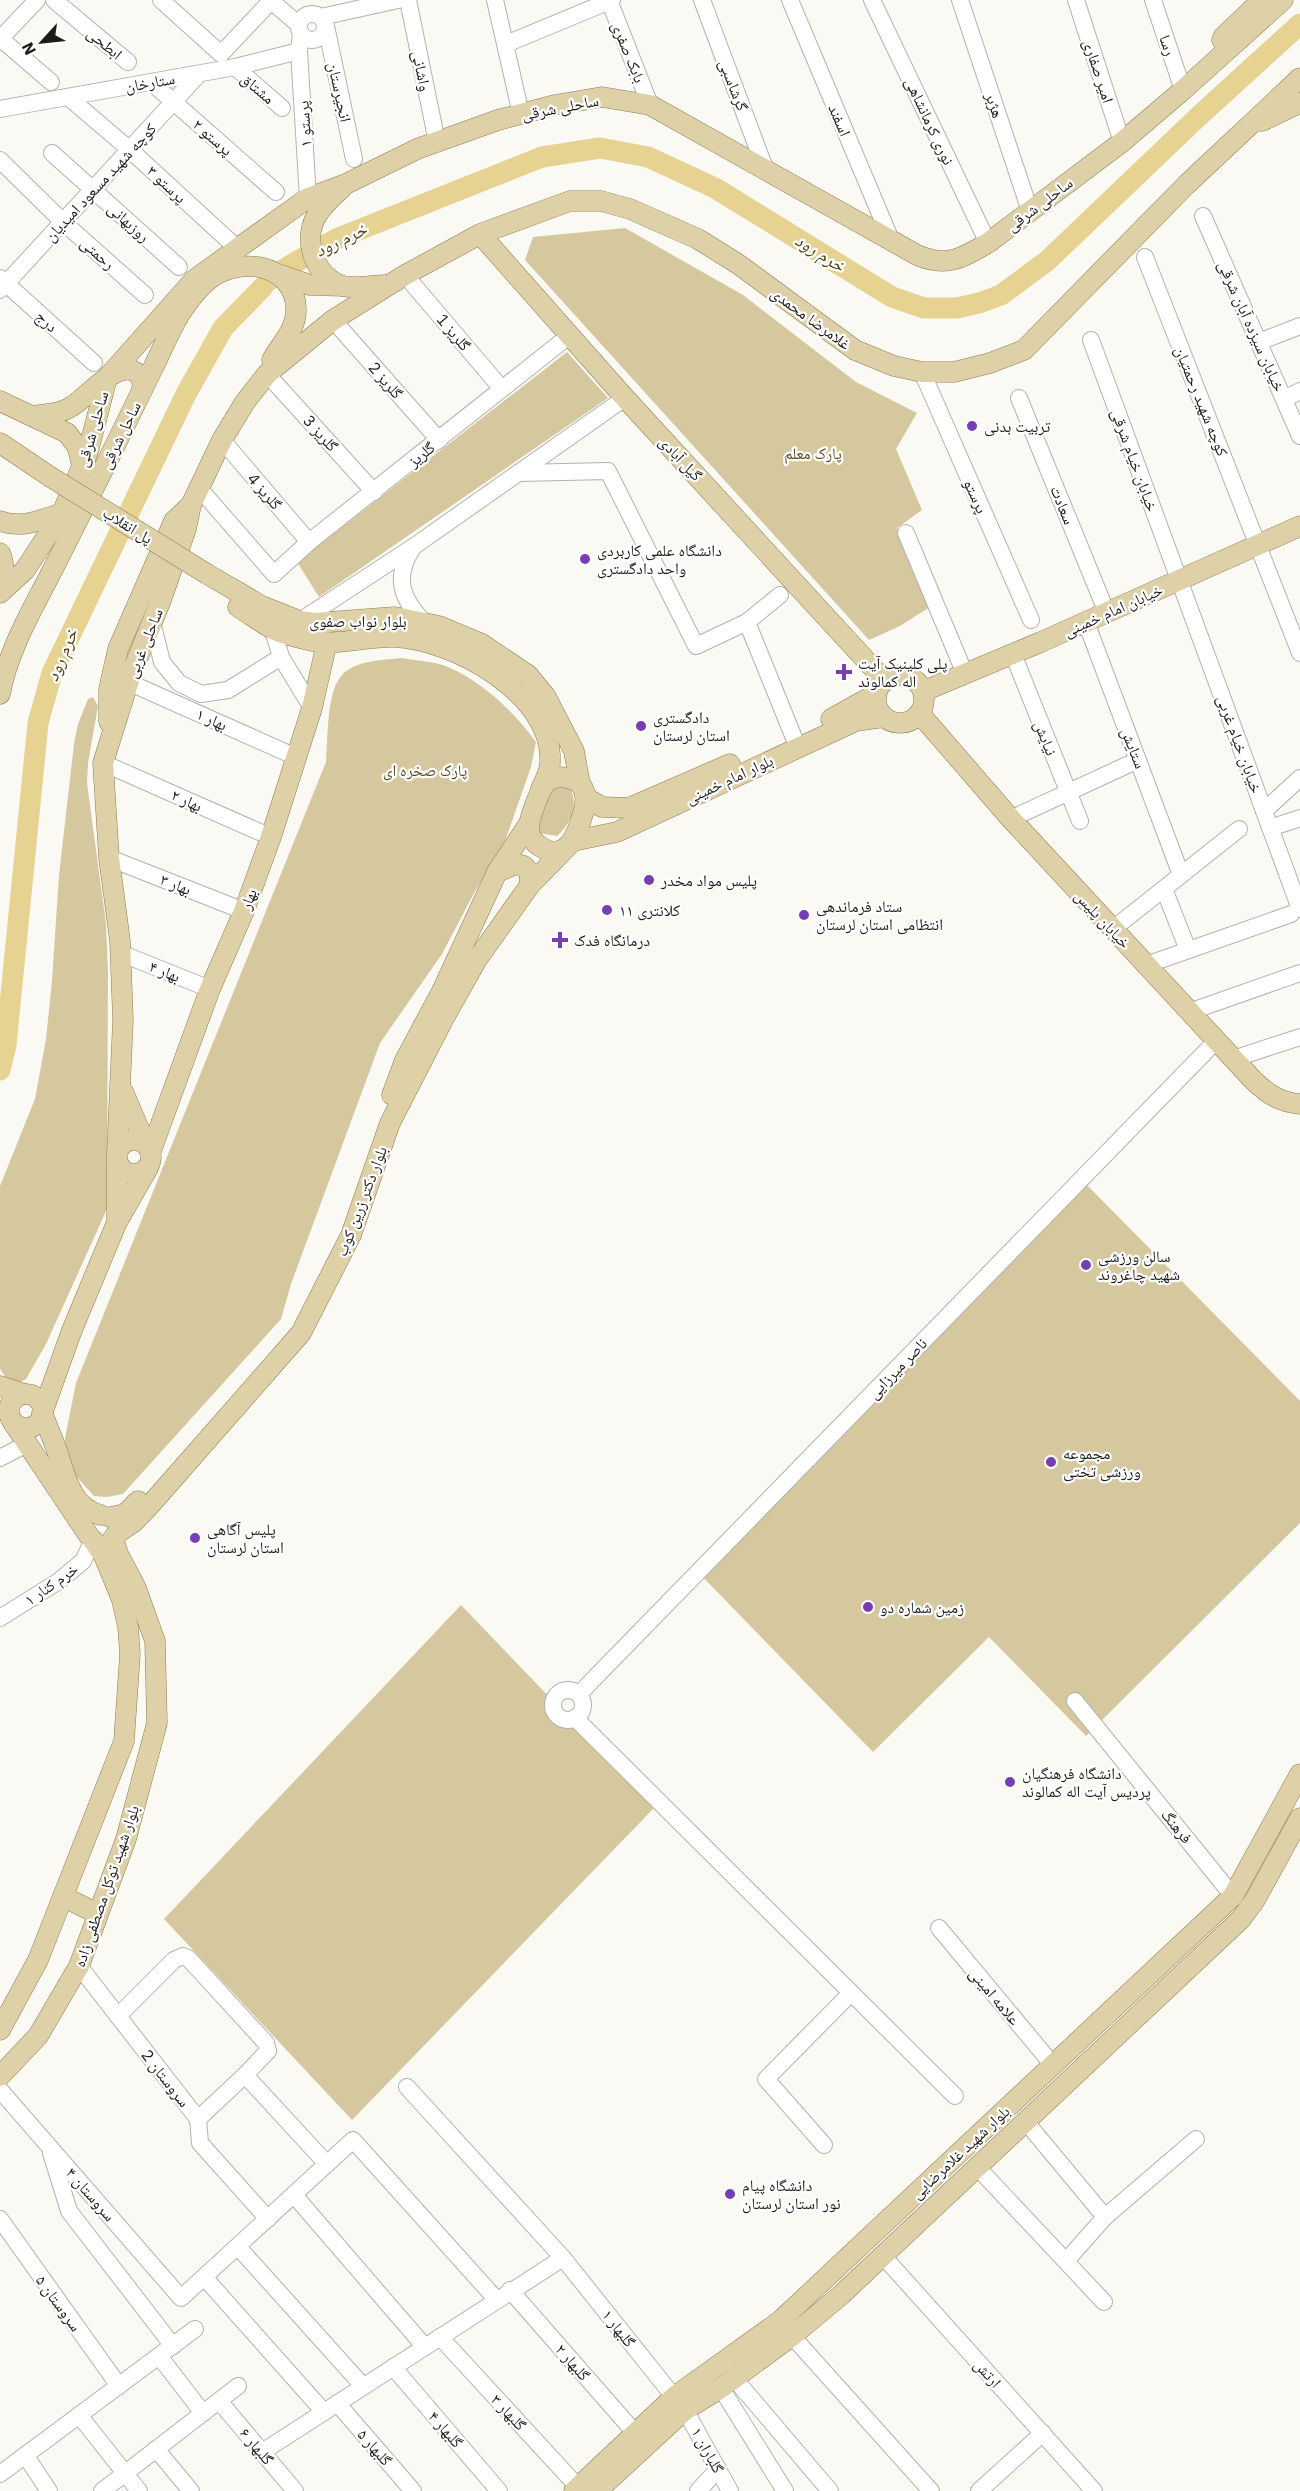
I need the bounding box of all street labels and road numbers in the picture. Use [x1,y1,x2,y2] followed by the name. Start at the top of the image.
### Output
[607,19,650,86] street label: بابک صفری
[83,23,127,64] street label: ابطحی
[1155,32,1181,58] street label: رسا
[1078,37,1119,106] street label: امیر صفاری
[407,49,436,93] street label: واشانی
[714,56,753,114] street label: گرشاسبی
[323,60,356,124] street label: انجیرستان
[124,68,177,97] street label: ستارخان
[236,68,279,109] street label: مشتاق
[900,74,959,168] street label: نوری کرمانشاهی
[981,89,1008,120] street label: هژبر
[520,90,600,125] street label: ساحلی شرقی
[292,100,316,148] street label: پرستو ۱
[824,101,856,139] street label: اسفند
[189,114,237,160] street label: پرستو ۲
[40,118,161,246] street label: کوچه شهید مسعود امیدیان
[143,161,191,208] street label: پرستو ۳
[1002,172,1077,236] street label: ساحلی شرقی
[103,198,154,247] street label: روزبهانی
[76,232,119,274] street label: رحمتی
[1213,257,1290,395] street label: خیابان سیزده آبان شرقی
[766,282,855,355] street label: غلامرضا محمدی
[31,306,62,337] street label: درج
[433,309,476,355] street label: گلریز 1
[1170,343,1233,460] street label: کوچه شهید رحمتیان
[365,357,408,403] street label: گلریز 2
[72,389,113,470] street label: ساحلی شرقی
[95,398,146,472] street label: ساحل شرقی
[1106,406,1163,514] street label: خیابان خیام شرقی
[299,411,343,456] street label: گلریز 3
[654,431,707,486] street label: گیل آبادی
[403,437,439,472] street label: گلریز
[244,468,287,514] street label: گلریز 4
[959,476,993,517] street label: پرستو
[1046,483,1080,527] street label: سعادت
[99,502,157,549] street label: پل انقلاب
[1060,579,1166,642] street label: خیابان امام خمینی
[121,605,168,681] street label: ساحلی غربی
[309,611,407,632] street label: بلوار نواب صفوی
[1212,692,1267,796] street label: خیابان خیام غربی
[193,703,231,735] street label: بهار ۱
[1029,718,1062,759] street label: نیایش
[1116,725,1151,772] street label: ستایش
[682,750,776,809] street label: بلوار امام خمینی
[168,784,206,816] street label: بهار ۲
[158,869,194,899] street label: بهار ۳
[1070,885,1135,953] street label: خیابان پلیس
[235,886,261,913] street label: بهار
[147,956,183,986] street label: بهار ۴
[331,1143,392,1259] street label: بلوار دکتر زرین کوب
[863,1333,932,1403] street label: ناصر میرزایی
[20,1558,82,1610] street label: خرم کنار ۱
[69,1802,144,1970] street label: بلوار شهید توکل مصطفی زاده
[1157,1805,1197,1847] street label: فرهنگ
[964,1963,1025,2029] street label: علامه امینی
[137,2045,195,2111] street label: سروستان 2
[906,2101,1014,2204] street label: بلوار شهید غلامرضایی
[61,2163,120,2226] street label: سروستان ۴
[31,2271,86,2336] street label: سروستان ۵
[598,2305,640,2351] street label: گلبهار ۱
[552,2339,595,2385] street label: گلبهار ۲
[969,2355,1006,2392] street label: ارتش
[487,2390,531,2435] street label: ۳ گلبهار
[425,2406,468,2452] street label: گلبهار ۴
[236,2423,279,2469] street label: گلبهار ۶
[686,2423,729,2477] street label: گلباران ۱
[354,2424,397,2470] street label: گلبهار ۵

